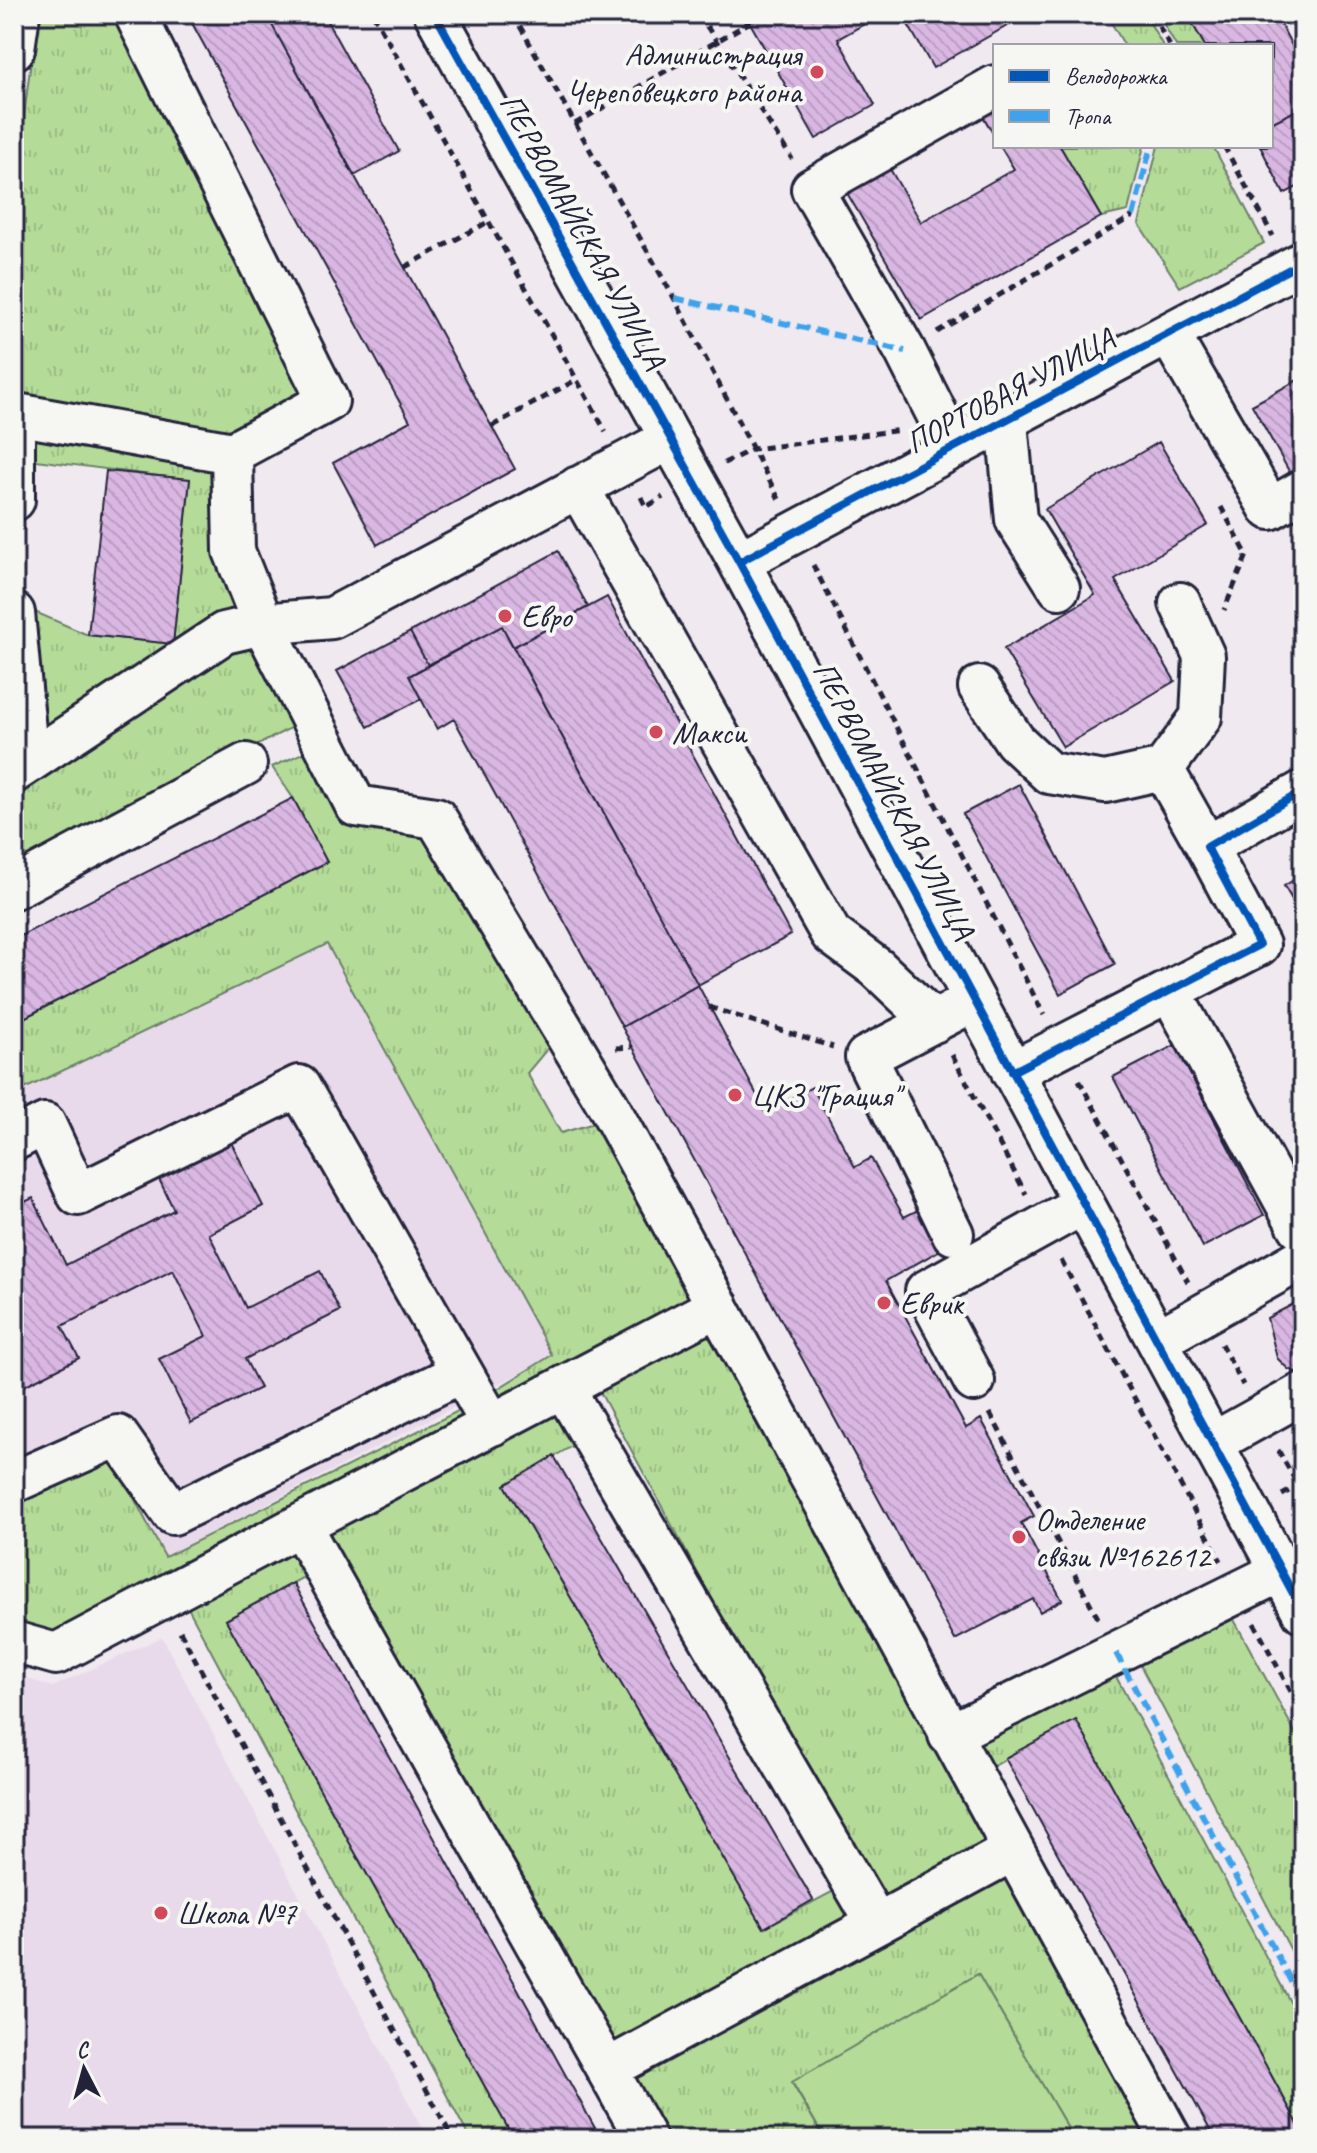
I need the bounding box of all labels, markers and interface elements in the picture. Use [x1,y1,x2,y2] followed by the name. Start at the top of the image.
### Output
[566,34,803,112] place label: Администрация Череповецкого района
[993,44,1273,148] legend
[1065,61,1168,91] text: Велодорожка
[808,63,826,81] marker: Администрация Череповецкого района
[490,86,676,377] street label: ПЕРВОМАЙСКАЯ УЛИЦА
[1065,101,1112,131] text: Тропа
[899,318,1123,463] street label: ПОРТОВАЯ УЛИЦА
[521,596,573,637] place label: Евро
[496,607,514,625] marker: Евро
[803,654,985,947] street label: ПЕРВОМАЙСКАЯ УЛИЦА
[672,712,748,753] place label: Макси
[647,723,665,741] marker: Макси
[751,1075,906,1116] place label: ЦКЗ "Грация"
[726,1086,744,1104] marker: ЦКЗ "Грация"
[900,1283,965,1324] place label: Еврик
[875,1294,893,1312] marker: Еврик
[1035,1499,1213,1577] place label: Отделение связи №162612
[1010,1528,1028,1546] marker: Отделение связи №162612
[177,1893,298,1934] place label: Школа №7
[152,1904,170,1922] marker: Школа №7
[44,2029,124,2109] north arrow
[75,2035,92,2065] text: С

